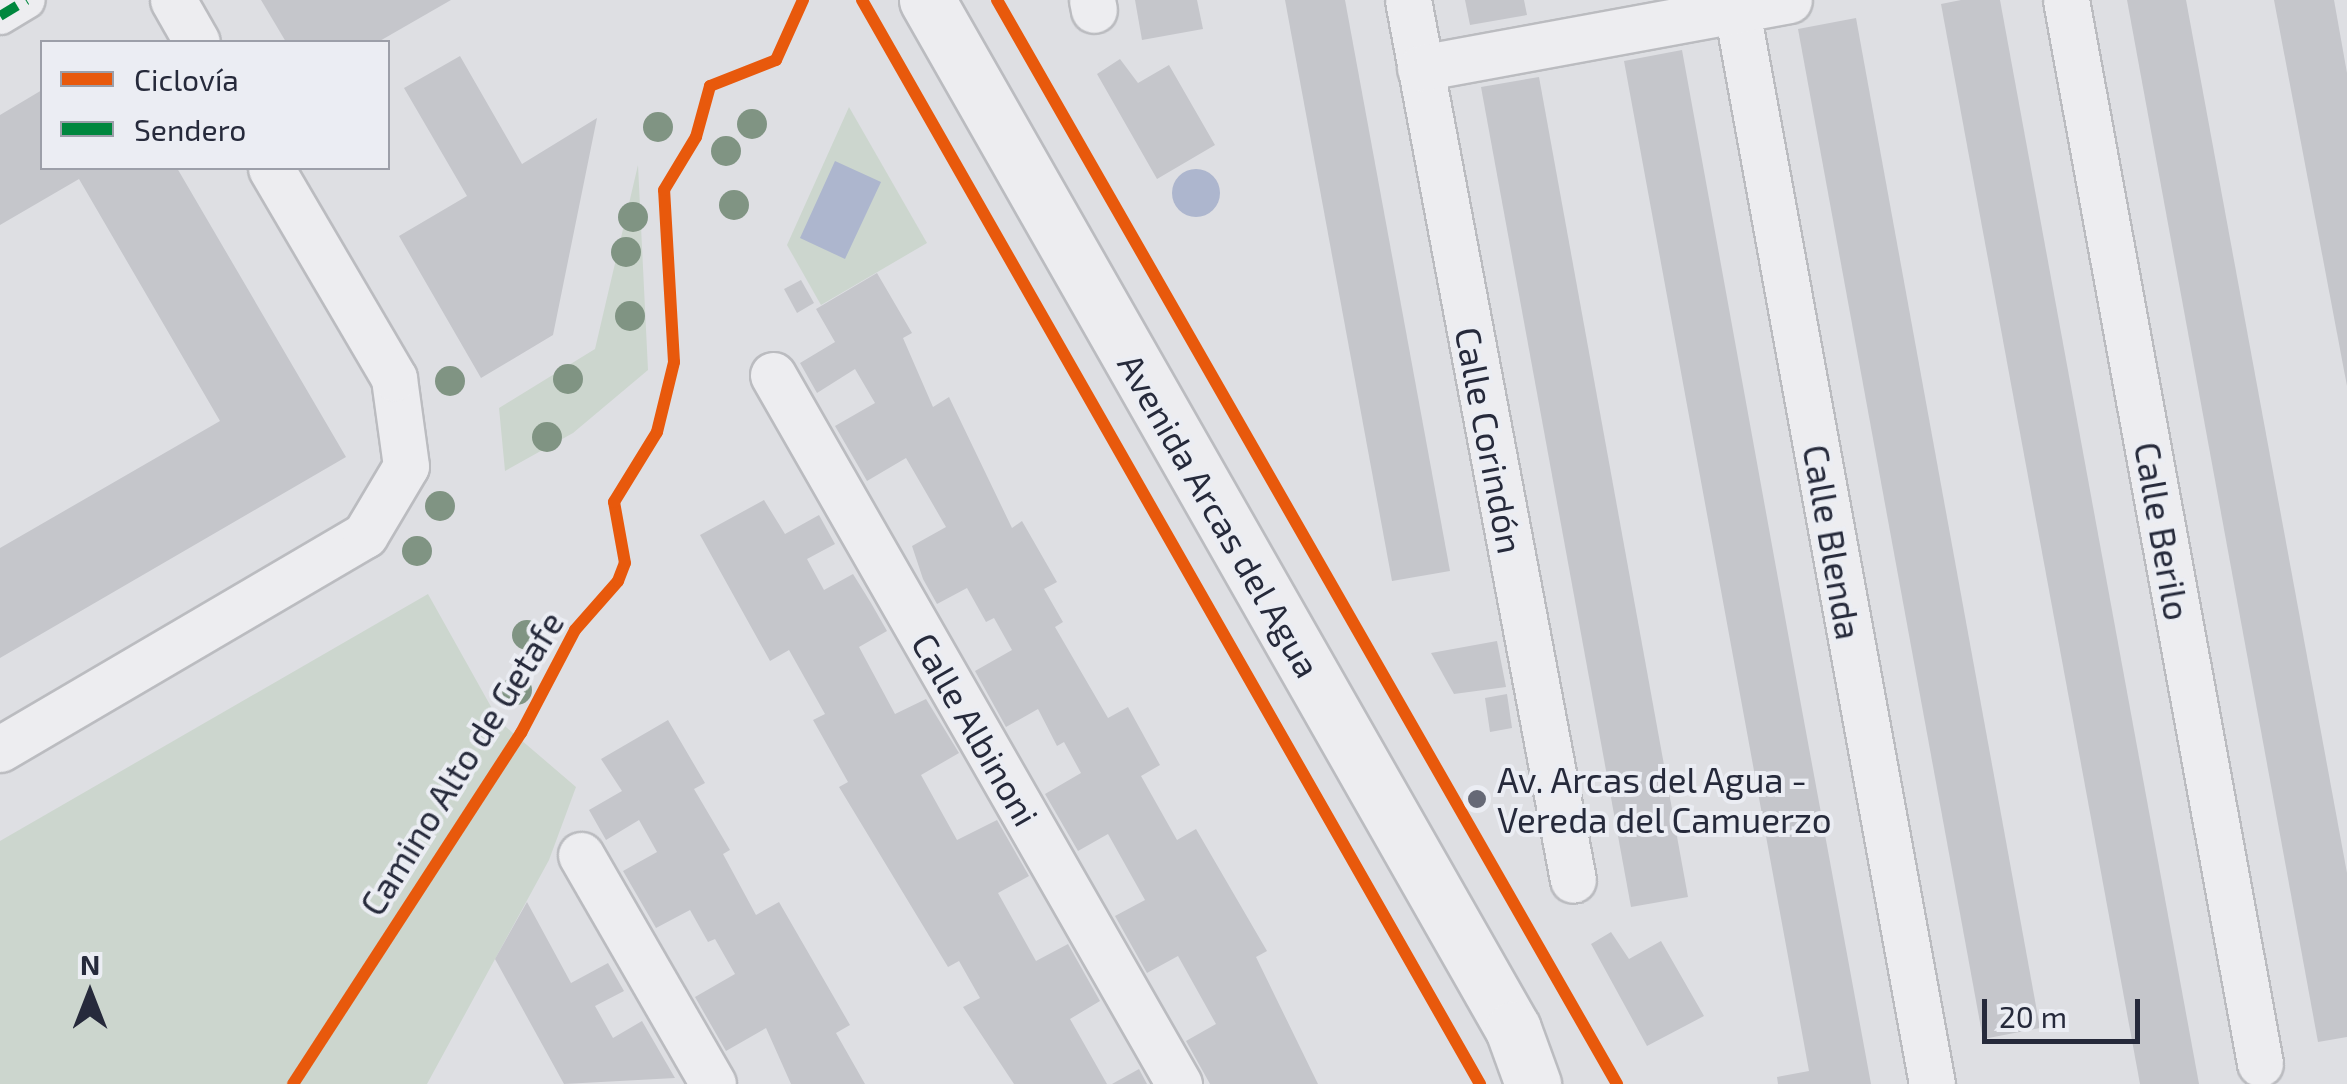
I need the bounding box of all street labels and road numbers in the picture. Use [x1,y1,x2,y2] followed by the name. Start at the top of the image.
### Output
[1447,323,1533,557] street label: Calle Corindón
[1110,345,1330,685] street label: Avenida Arcas del Agua
[2127,439,2199,623] street label: Calle Berilo
[1795,441,1871,643] street label: Calle Blenda
[350,603,572,923] street label: Camino Alto de Getafe
[904,625,1048,833] street label: Calle Albinoni

